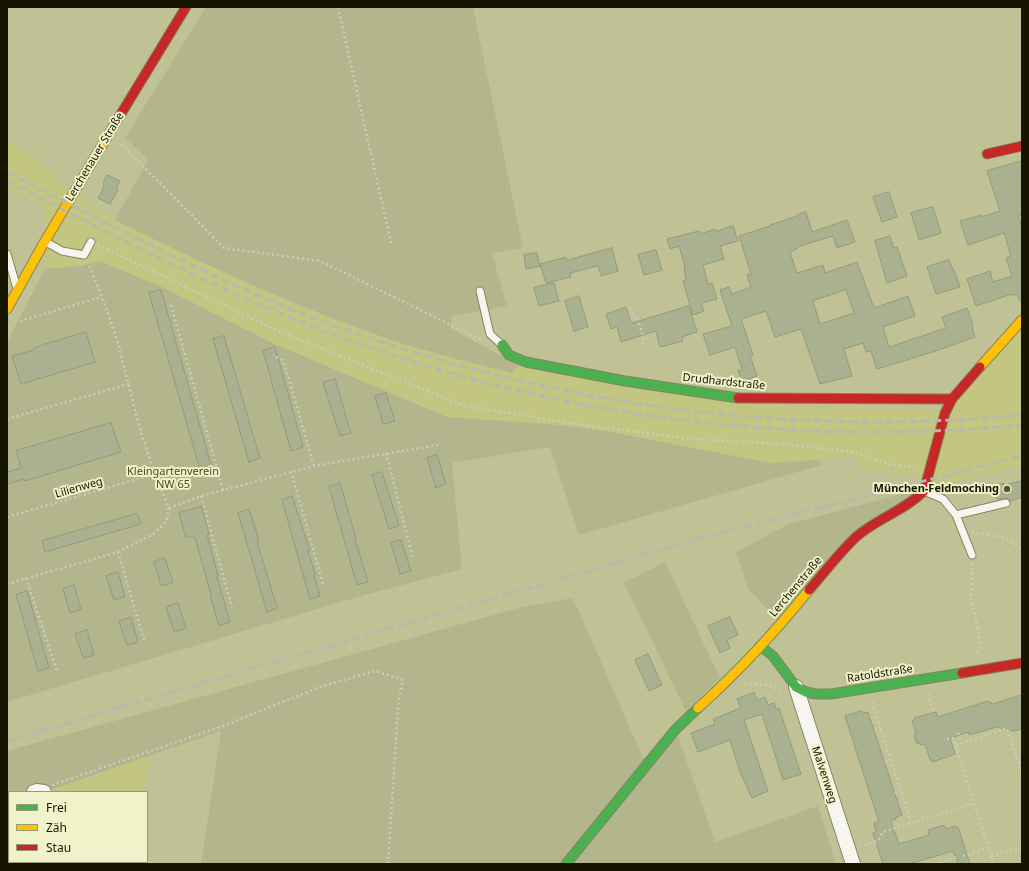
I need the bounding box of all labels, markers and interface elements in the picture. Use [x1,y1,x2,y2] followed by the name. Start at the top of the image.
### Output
[63,110,127,204] street label: Lerchenauer Straße
[682,371,766,393] street label: Drudhardstraße
[127,465,219,491] park label: Kleingartenverein NW 65
[54,475,104,501] street label: Lilienweg
[874,482,999,496] place label: München-Feldmoching
[1002,484,1012,494] marker: München-Feldmoching
[767,554,825,620] street label: Lerchenstraße
[846,662,914,686] street label: Ratoldstraße
[809,745,839,805] street label: Malvenweg
[8,791,148,863] legend
[46,799,67,816] text: Frei
[46,819,67,836] text: Zäh
[46,839,71,856] text: Stau

